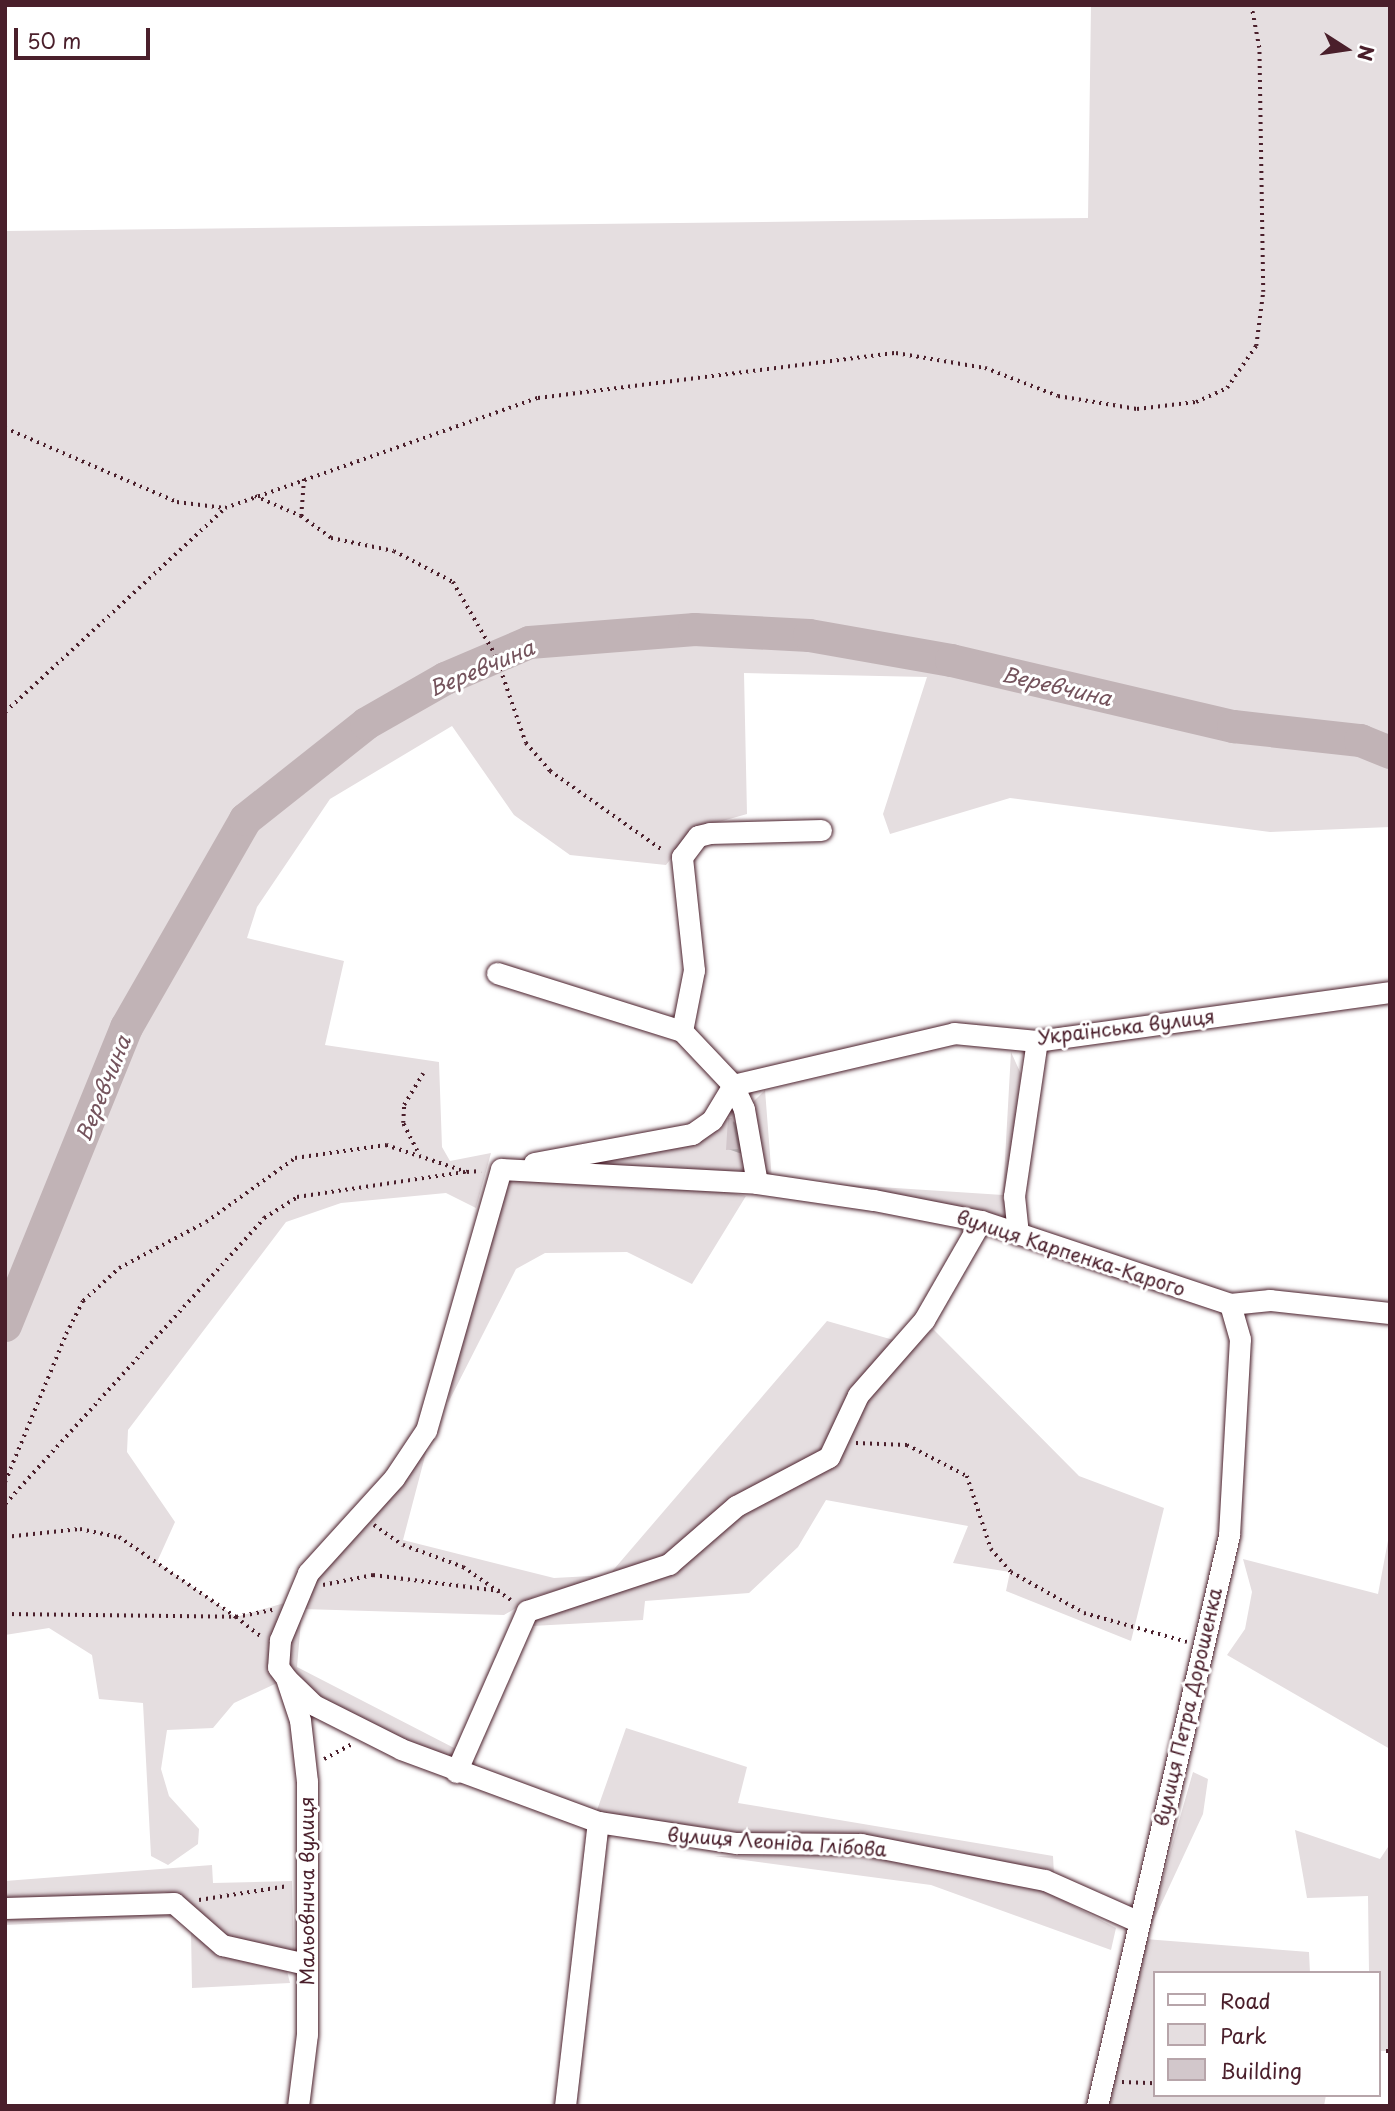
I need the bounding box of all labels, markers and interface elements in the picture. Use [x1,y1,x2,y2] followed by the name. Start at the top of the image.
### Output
[18,14,154,58] scale bar
[1311,14,1381,84] north arrow
[27,24,81,56] text: 50 m
[1351,43,1382,64] text: N
[425,634,537,700] water label: Веревчина
[1000,660,1114,710] water label: Веревчина
[1036,1005,1216,1049] street label: Українська вулиця
[69,1031,135,1145] water label: Веревчина
[954,1205,1188,1301] street label: вулиця Карпенка-Карого
[1149,1585,1227,1829] street label: вулиця Петра Дорошенка
[296,1796,318,1986] street label: Мальовнича вулиця
[666,1823,888,1861] street label: вулиця Леоніда Глібова
[1154,1971,1381,2097] legend
[1220,1984,1271,2016] text: Road
[1220,2019,1267,2051] text: Park
[1220,2054,1302,2086] text: Building

